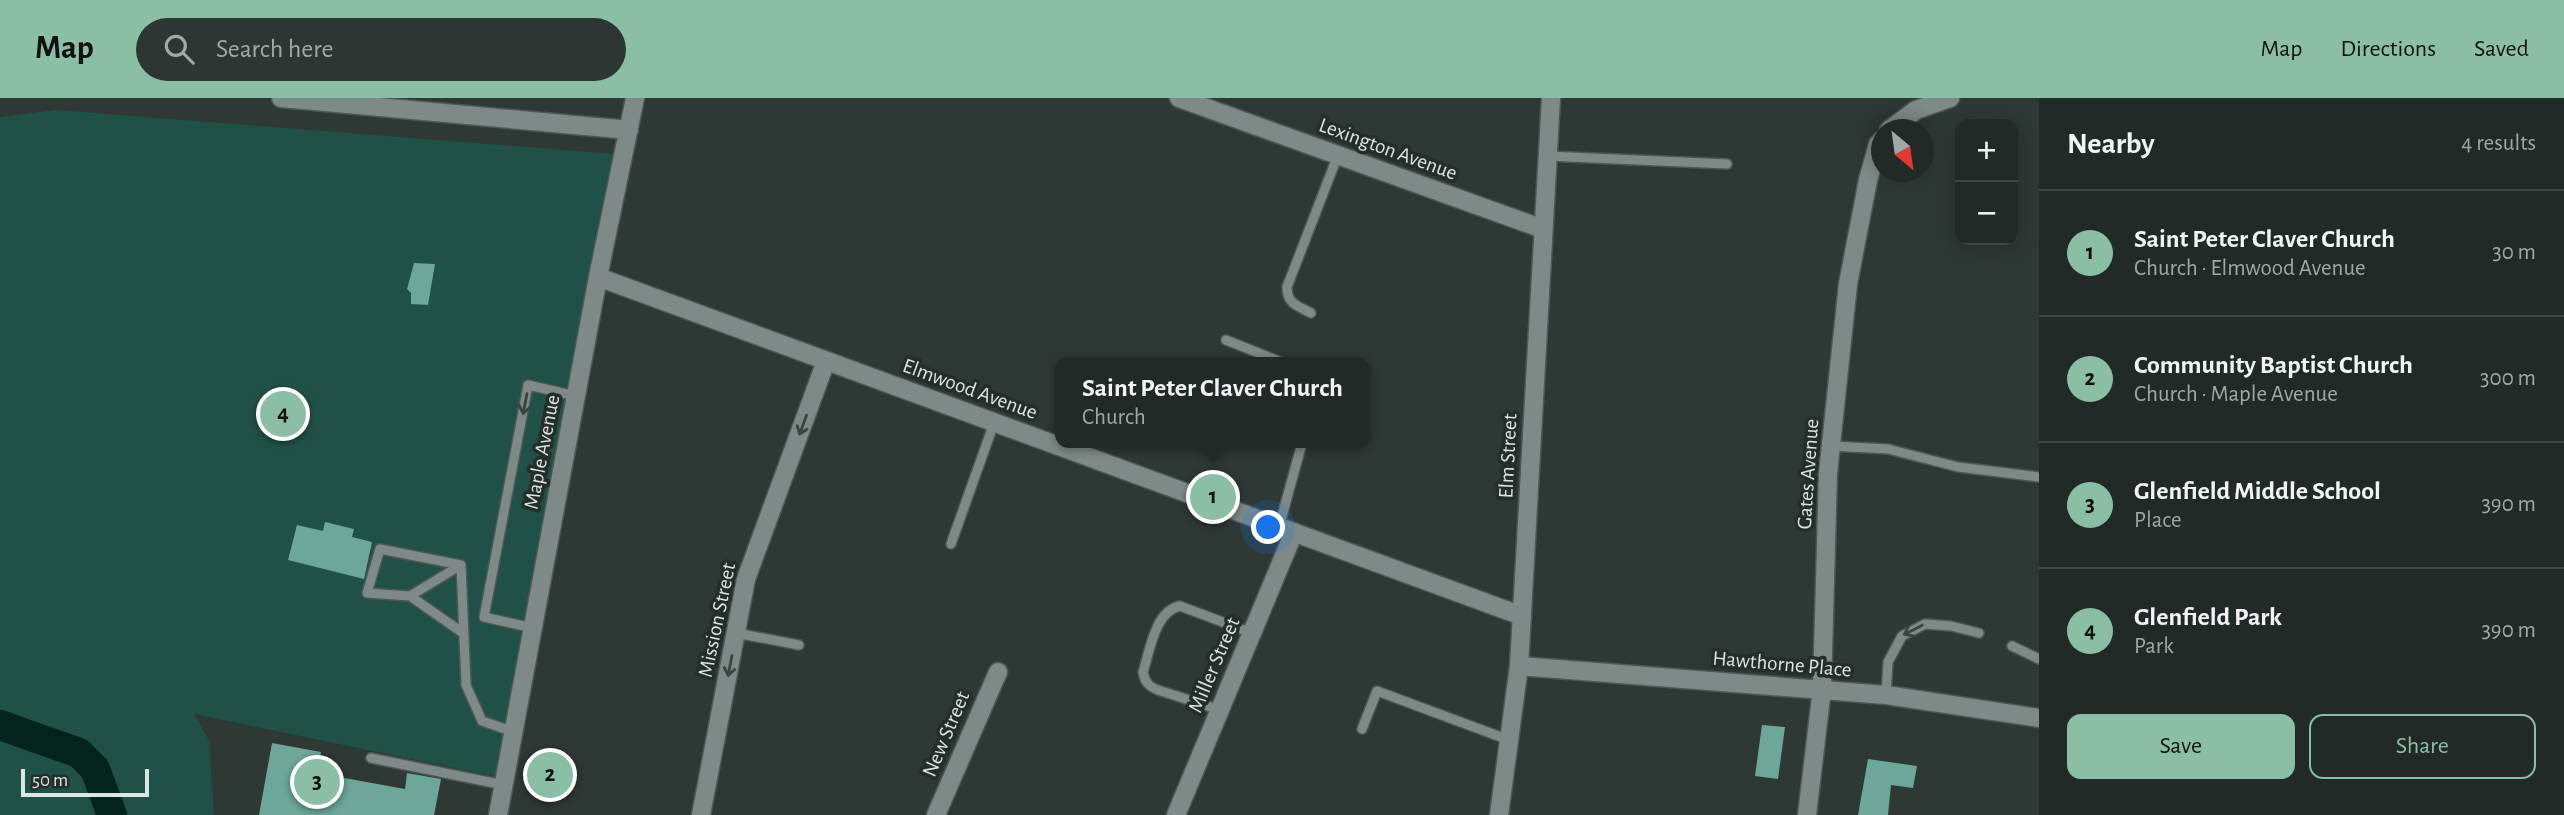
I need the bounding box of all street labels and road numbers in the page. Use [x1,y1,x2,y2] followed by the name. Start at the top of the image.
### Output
[1316,114,1460,184] street label: Lexington Avenue
[900,355,1040,423] street label: Elmwood Avenue
[521,393,563,511] street label: Maple Avenue
[1495,413,1521,499] street label: Elm Street
[1794,418,1822,530] street label: Gates Avenue
[695,561,739,679] street label: Mission Street
[1185,614,1244,716] street label: Miller Street
[1712,647,1852,681] street label: Hawthorne Place
[919,688,973,780] street label: New Street

